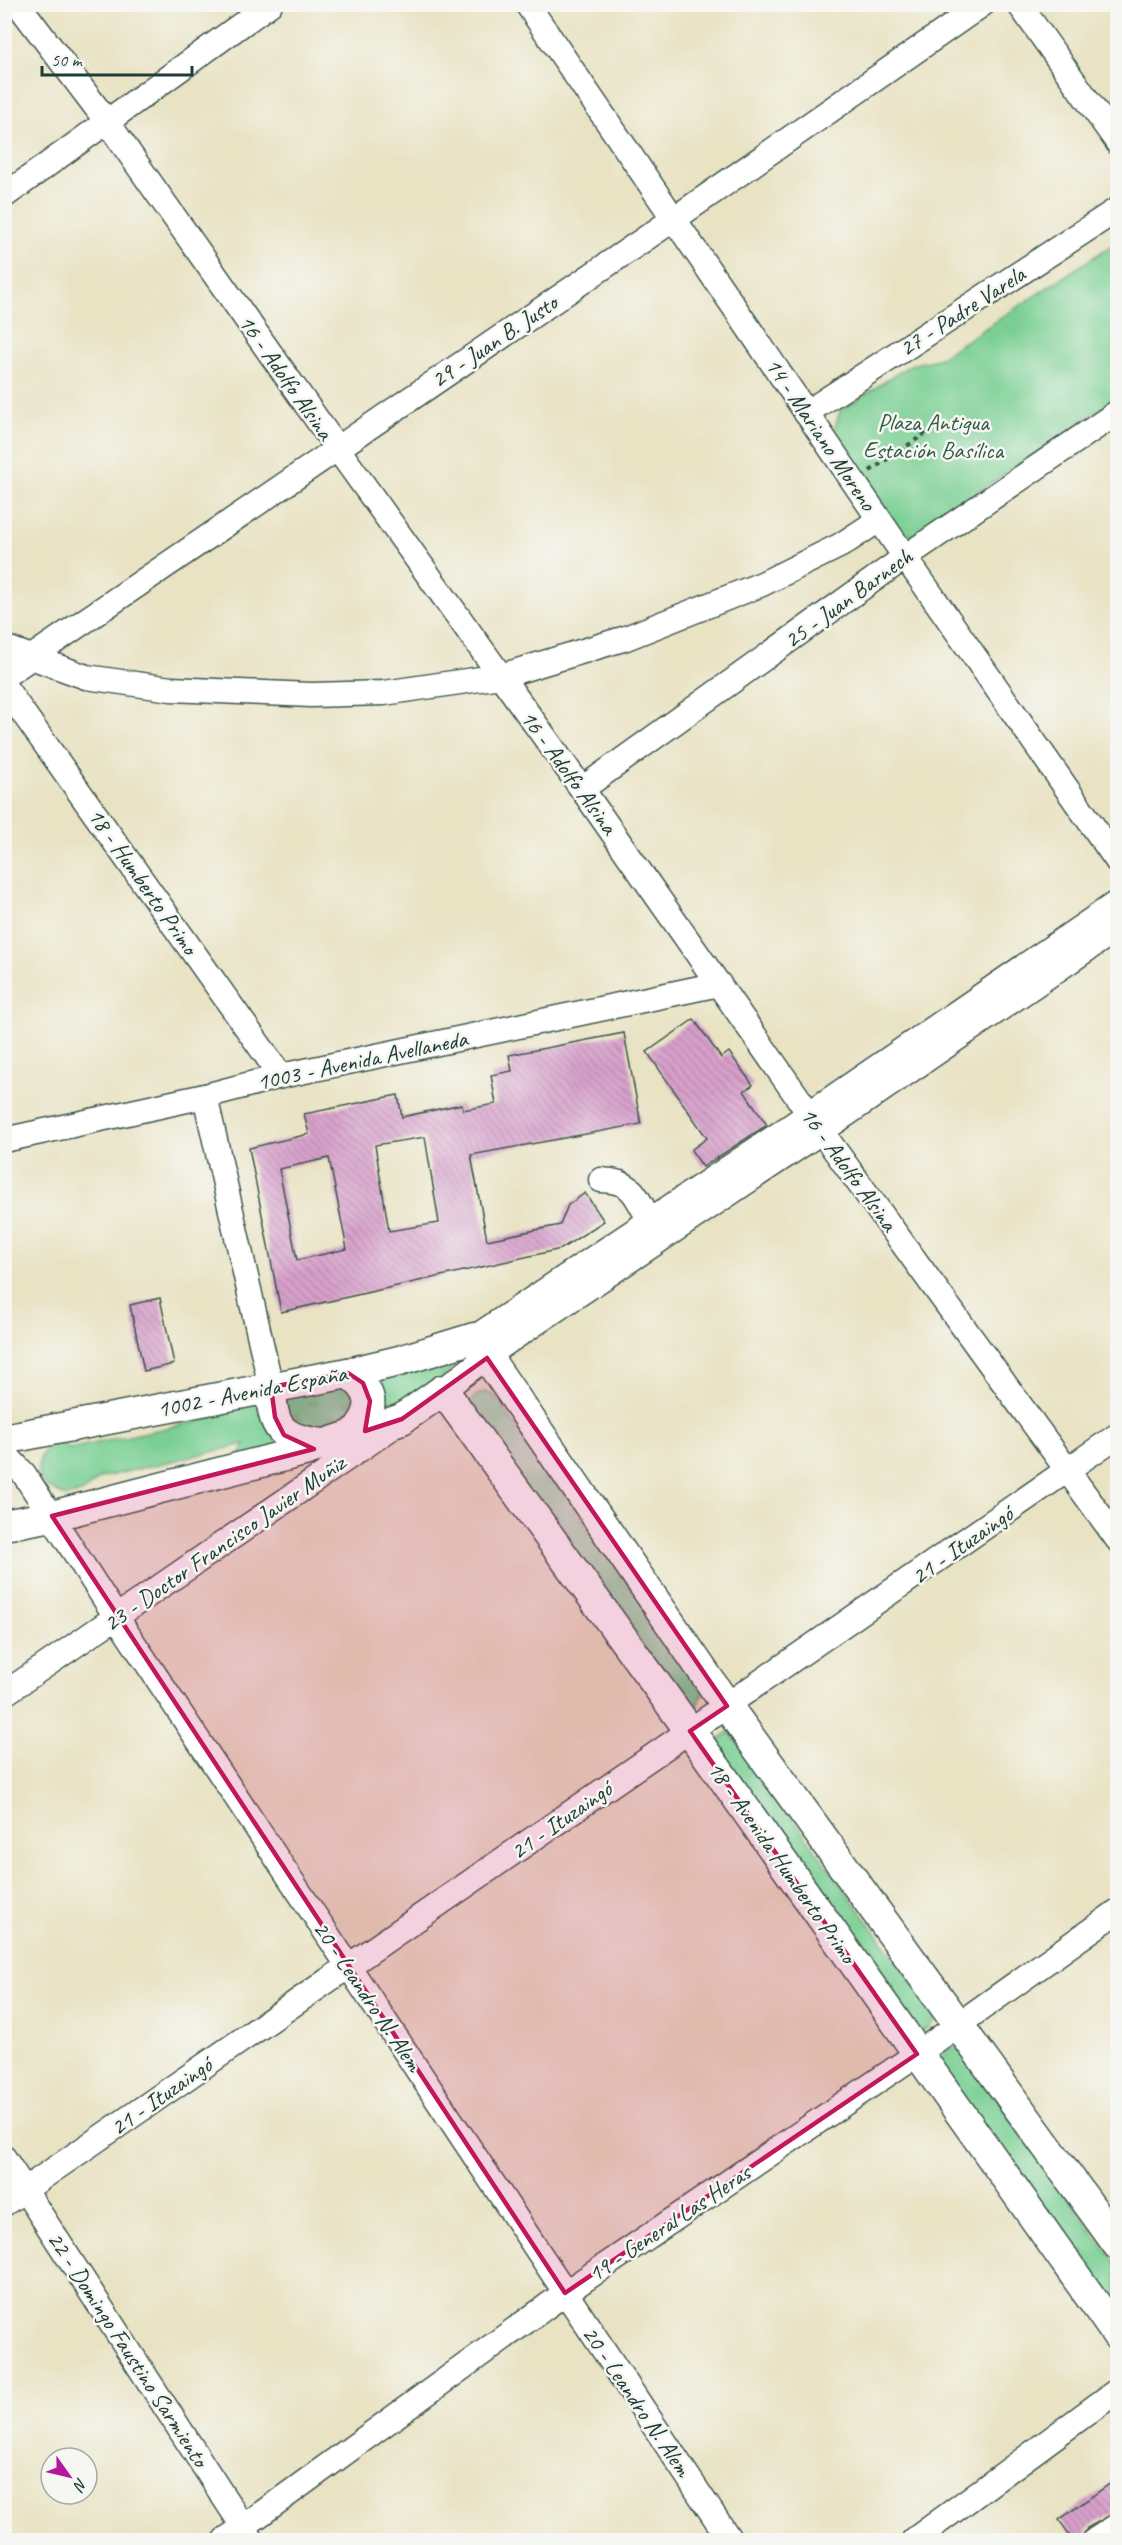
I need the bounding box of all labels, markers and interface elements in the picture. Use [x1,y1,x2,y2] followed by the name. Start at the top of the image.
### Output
[42,39,192,77] scale bar
[51,49,84,71] text: 50 m
[893,258,1032,363] street label: 27 - Padre Varela
[425,286,565,394] street label: 29 - Juan B. Justo
[232,308,341,447] street label: 16 - Adolfo Alsina
[759,352,884,518] street label: 14 - Mariano Moreno
[863,407,1004,465] park label: Plaza Antigua Estación Basílica
[778,541,919,655] street label: 25 - Juan Barnech
[514,704,625,841] street label: 16 - Adolfo Alsina
[81,802,206,962] street label: 18 - Humberto Primo
[254,1023,472,1097] street label: 1003 - Avenida Avellaneda
[794,1101,905,1238] street label: 16 - Adolfo Alsina
[155,1358,351,1424] street label: 1002 - Avenida España
[97,1447,353,1638] street label: 23 - Doctor Francisco Javier Muñiz
[905,1497,1021,1591] street label: 21 - Ituzaingó
[701,1755,865,1971] street label: 18 - Avenida Humberto Primo
[504,1772,620,1866] street label: 21 - Ituzaingó
[307,1915,430,2078] street label: 20 - Leandro N. Alem
[104,2048,220,2142] street label: 21 - Ituzaingó
[582,2156,758,2289] street label: 19 - General Las Heras
[41,2226,217,2474] street label: 22 - Domingo Faustino Sarmiento
[576,2320,699,2483] street label: 20 - Leandro N. Alem
[39,2446,99,2506] north arrow
[68,2474,92,2496] text: N

